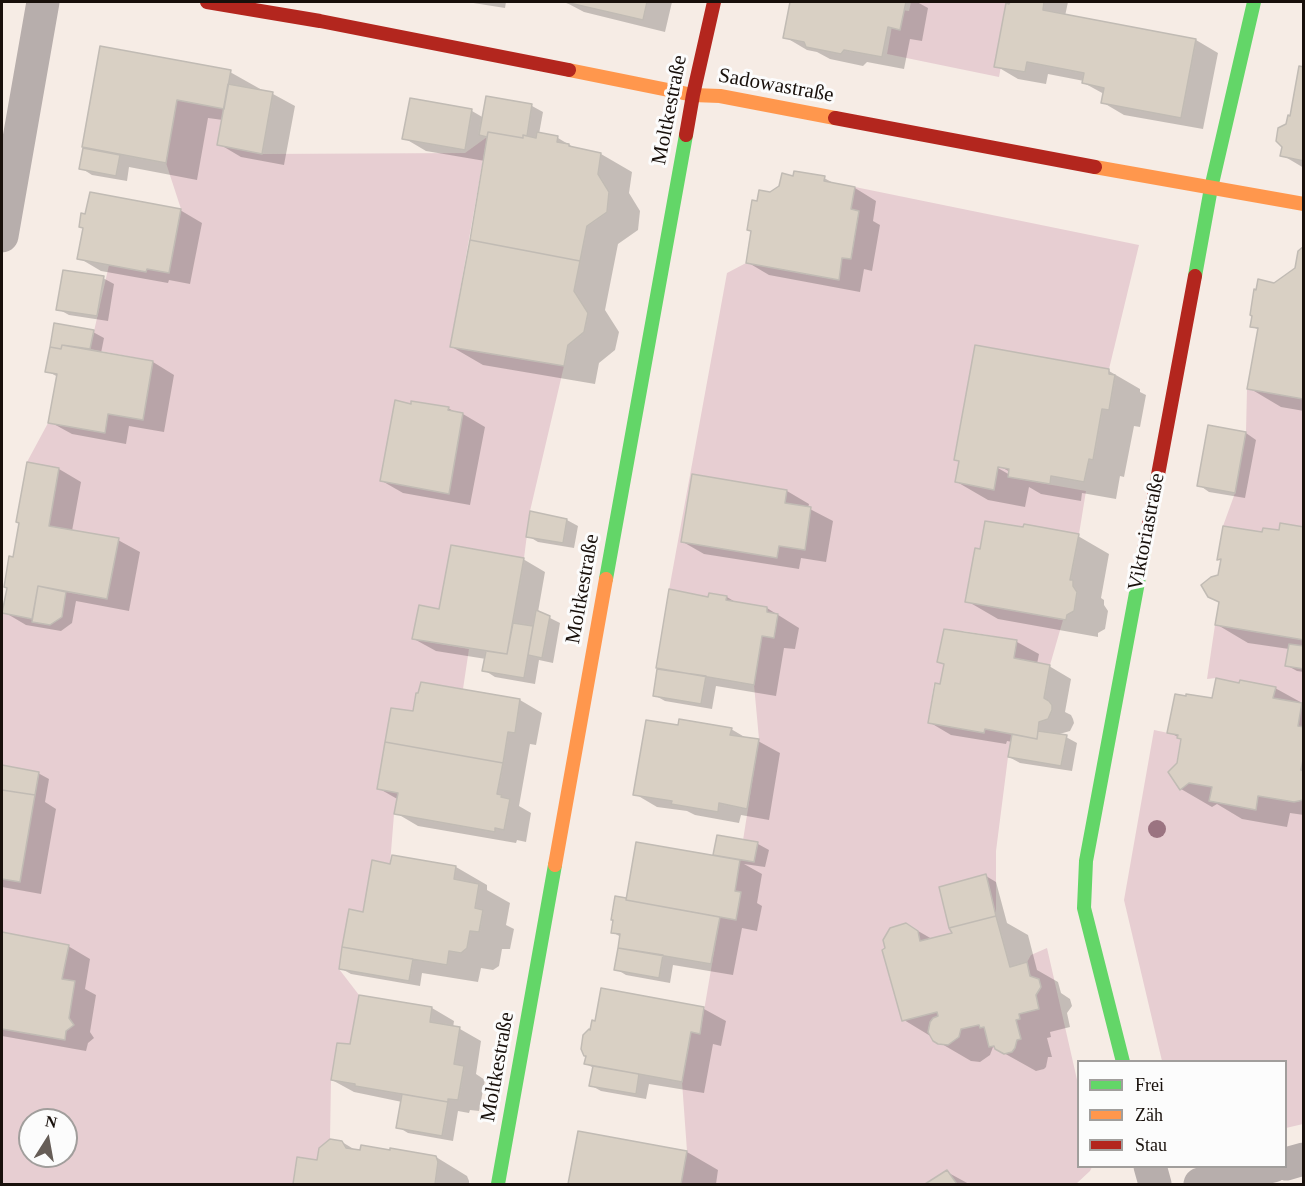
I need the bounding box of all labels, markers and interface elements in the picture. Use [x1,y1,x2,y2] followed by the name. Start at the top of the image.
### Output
[647,53,693,167] street label: Moltkestraße
[716,63,836,109] street label: Sadowastraße
[1123,471,1171,593] street label: Viktoriastraße
[561,532,605,646] street label: Moltkestraße
[476,1010,520,1124] street label: Moltkestraße
[1077,1060,1287,1168] legend
[1135,1075,1164,1095] text: Frei
[1135,1105,1163,1125] text: Zäh
[18,1108,78,1168] north arrow
[44,1112,58,1131] text: N
[1135,1135,1167,1155] text: Stau

